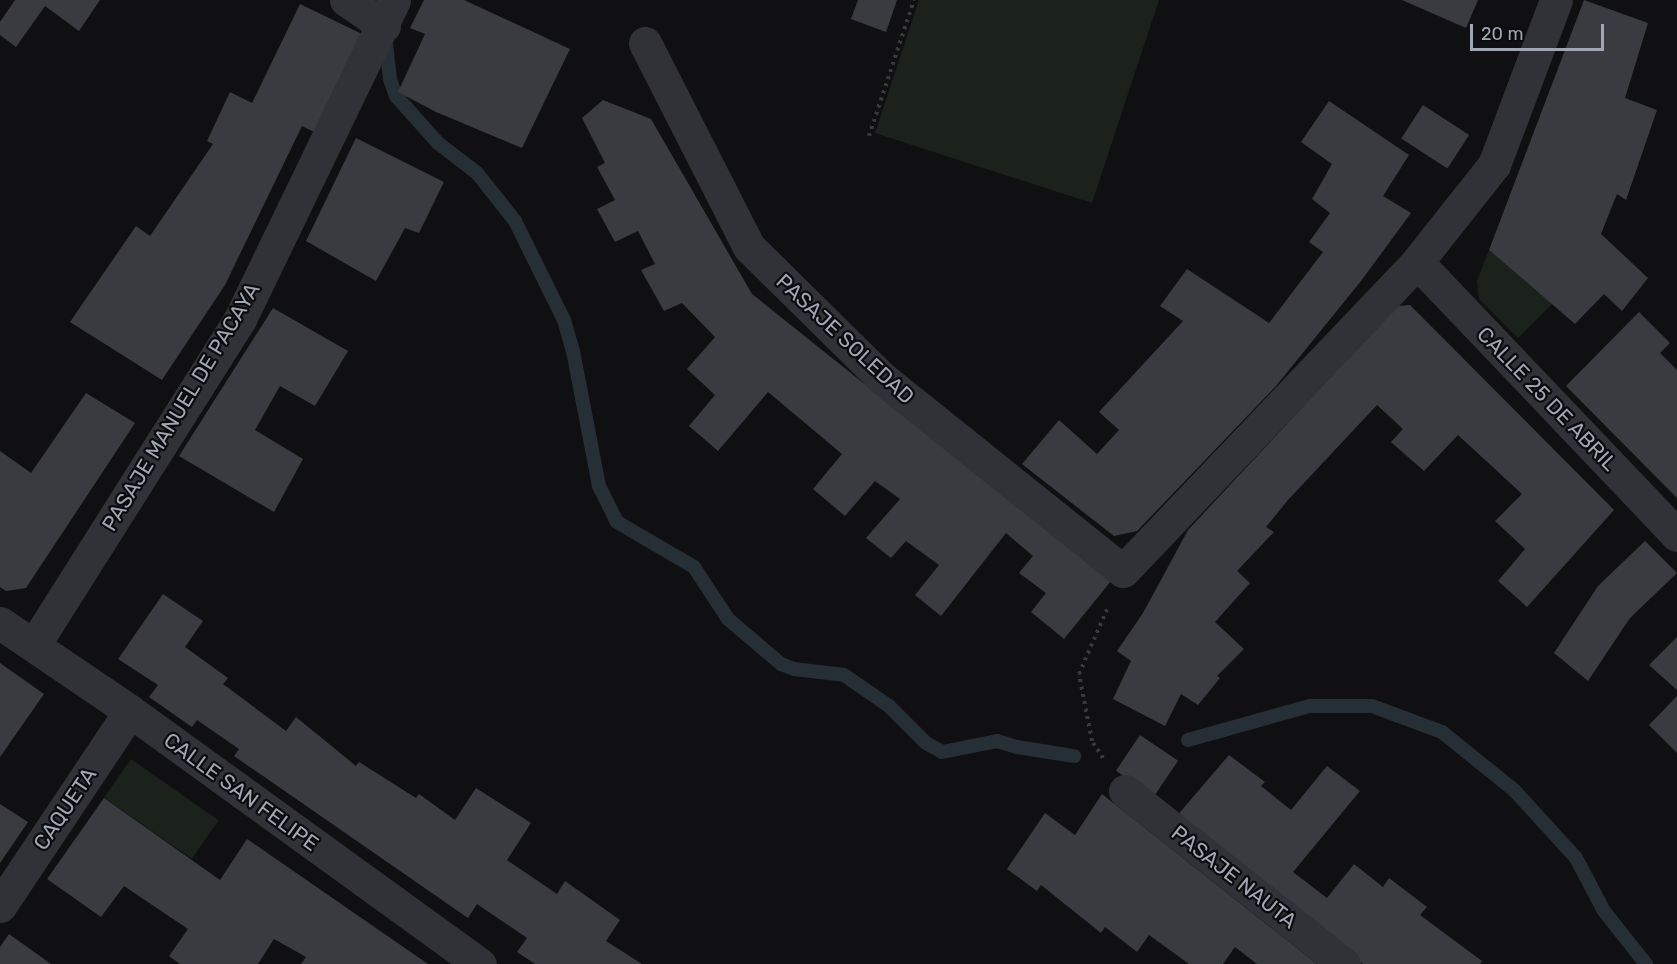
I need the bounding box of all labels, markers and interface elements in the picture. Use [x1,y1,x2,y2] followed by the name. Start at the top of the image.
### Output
[1473,12,1606,50] scale bar
[1481,23,1523,45] text: 20 m
[771,269,919,409] street label: PASAJE SOLEDAD
[97,278,265,536] street label: PASAJE MANUEL DE PACAYA
[1472,322,1622,476] street label: CALLE 25 DE ABRIL
[159,727,323,857] street label: CALLE SAN FELIPE
[28,763,102,855] street label: CAQUETA
[1166,820,1302,934] street label: PASAJE NAUTA

